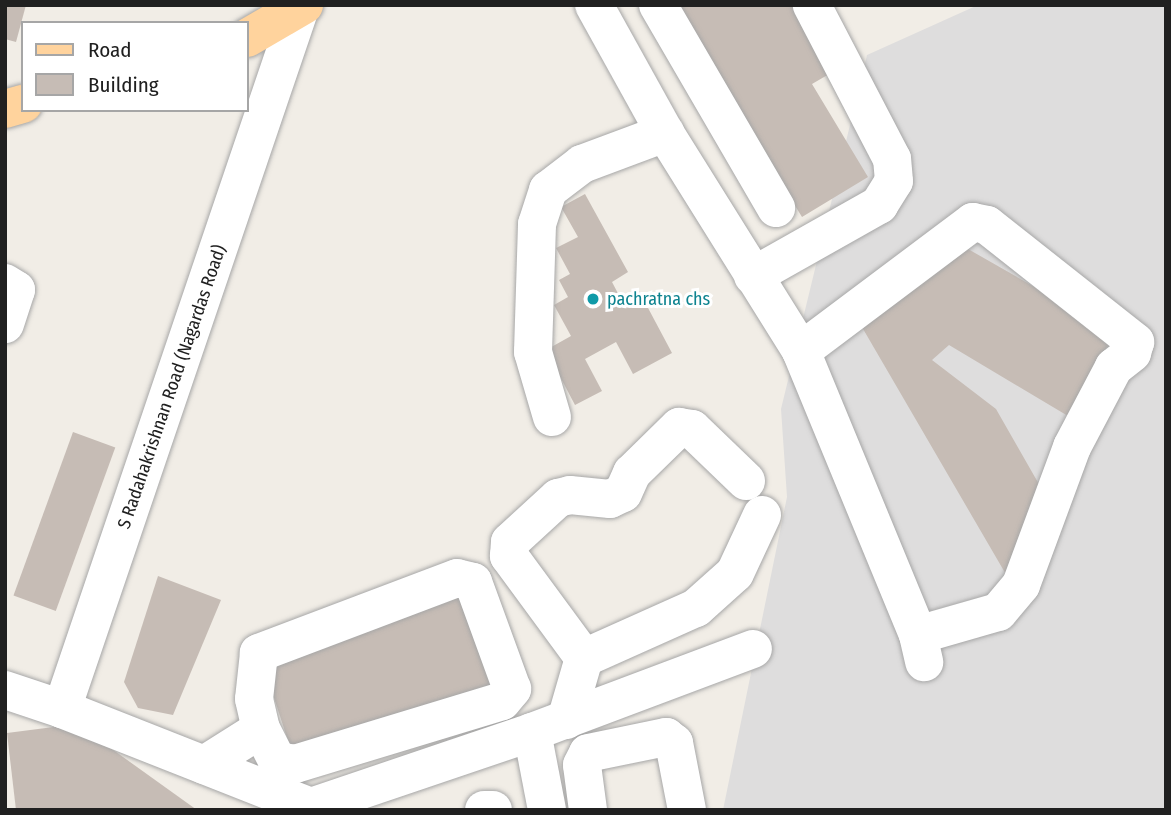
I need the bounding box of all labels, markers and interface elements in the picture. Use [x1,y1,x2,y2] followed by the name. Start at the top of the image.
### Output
[21,21,248,112] legend
[88,37,132,63] text: Road
[88,72,159,98] text: Building
[113,242,231,532] street label: S Radahakrishnan Road (Nagardas Road)
[607,288,710,310] place label: pachratna chs
[585,291,601,307] marker: pachratna chs

